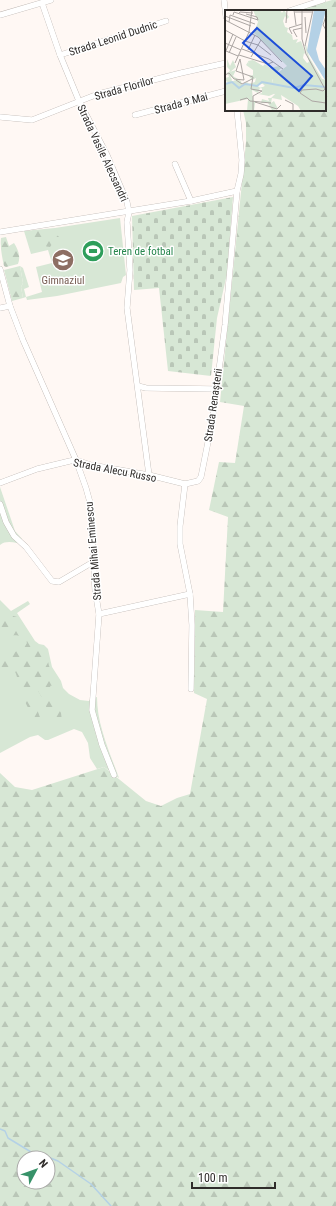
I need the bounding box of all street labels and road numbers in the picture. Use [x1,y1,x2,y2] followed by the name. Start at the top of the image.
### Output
[67,18,159,59] street label: Strada Leonid Dudnic
[93,74,156,103] street label: Strada Florilor
[153,90,209,117] street label: Strada 9 Mai
[74,103,131,204] street label: Strada Vasile Alecsandri
[202,368,225,443] street label: Strada Renașterii
[72,456,158,485] street label: Strada Alecu Russo
[83,501,104,601] street label: Strada Mihai Eminescu

